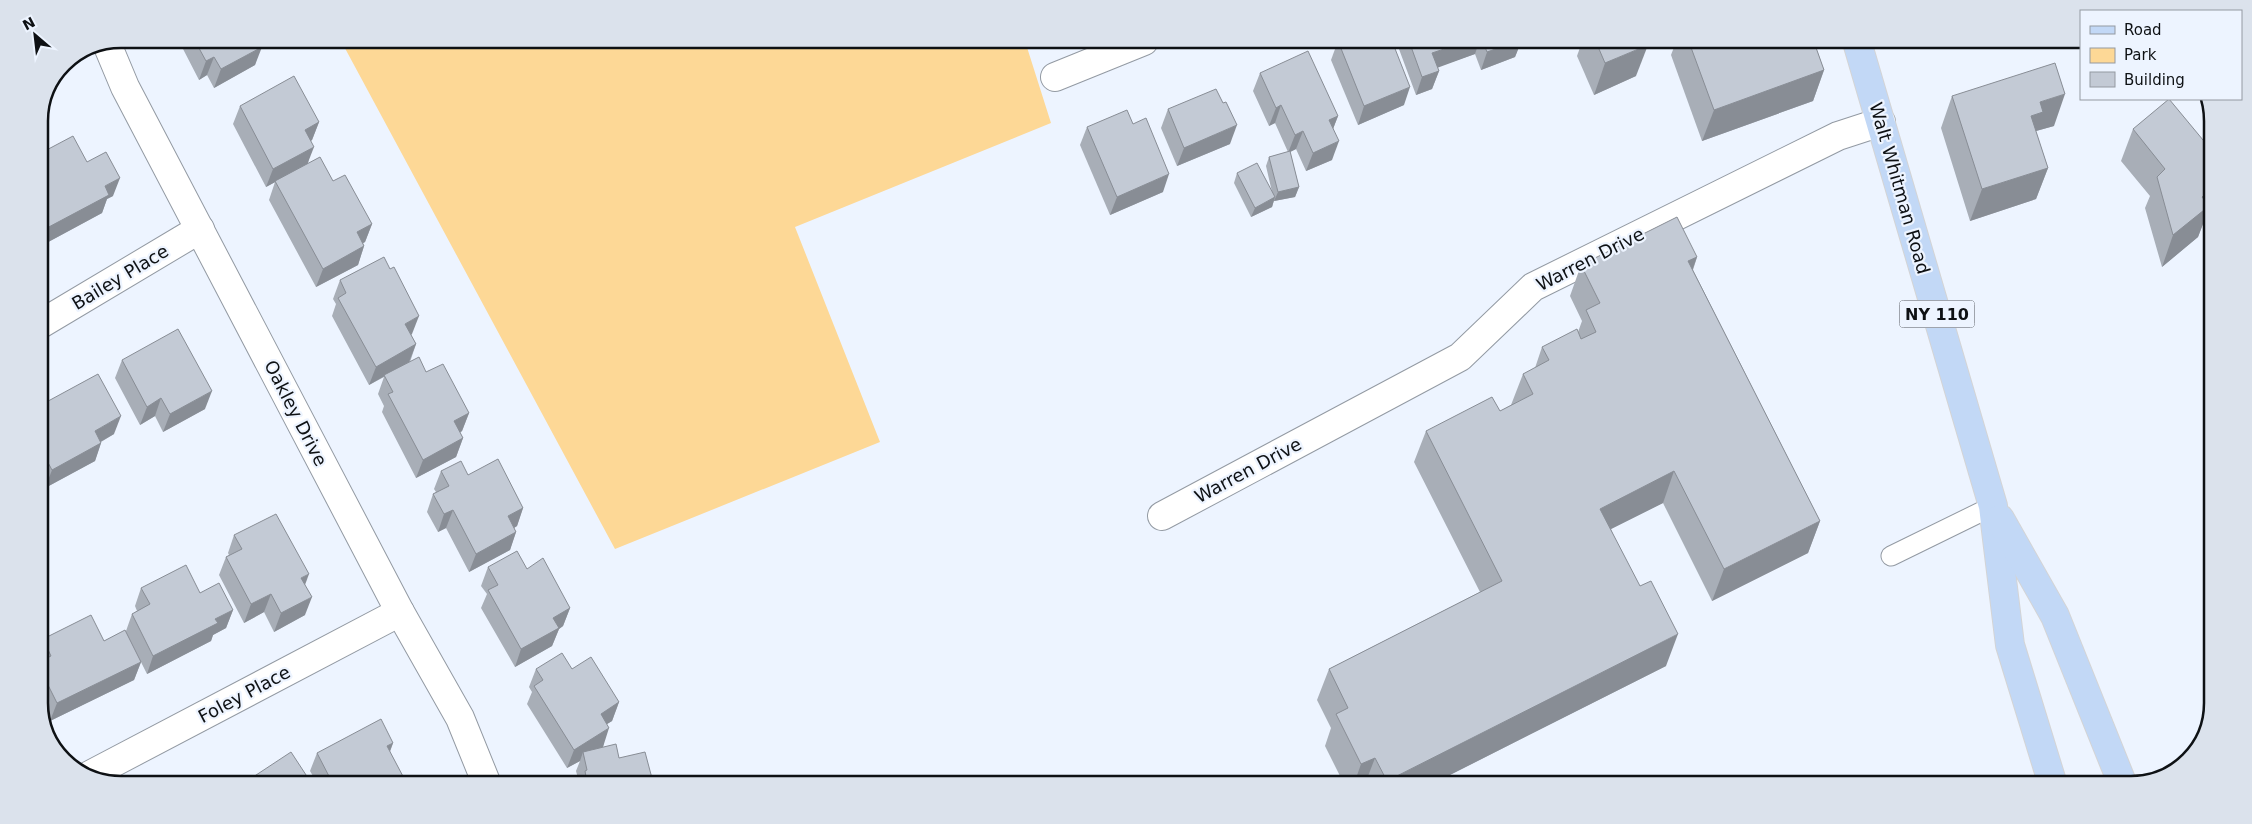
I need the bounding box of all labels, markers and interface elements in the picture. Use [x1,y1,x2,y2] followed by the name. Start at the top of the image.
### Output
[10,10,60,60] north arrow
[2080,10,2242,100] legend
[20,14,38,33] text: N
[2124,21,2162,39] text: Road
[2124,46,2157,64] text: Park
[2124,71,2185,89] text: Building
[1865,100,1935,276] street label: Walt Whitman Road
[1533,223,1647,295] street label: Warren Drive
[68,240,172,314] street label: Bailey Place
[1900,300,1974,328] road number: NY 110
[260,357,332,469] street label: Oakley Drive
[1191,433,1305,507] street label: Warren Drive
[194,661,294,727] street label: Foley Place

